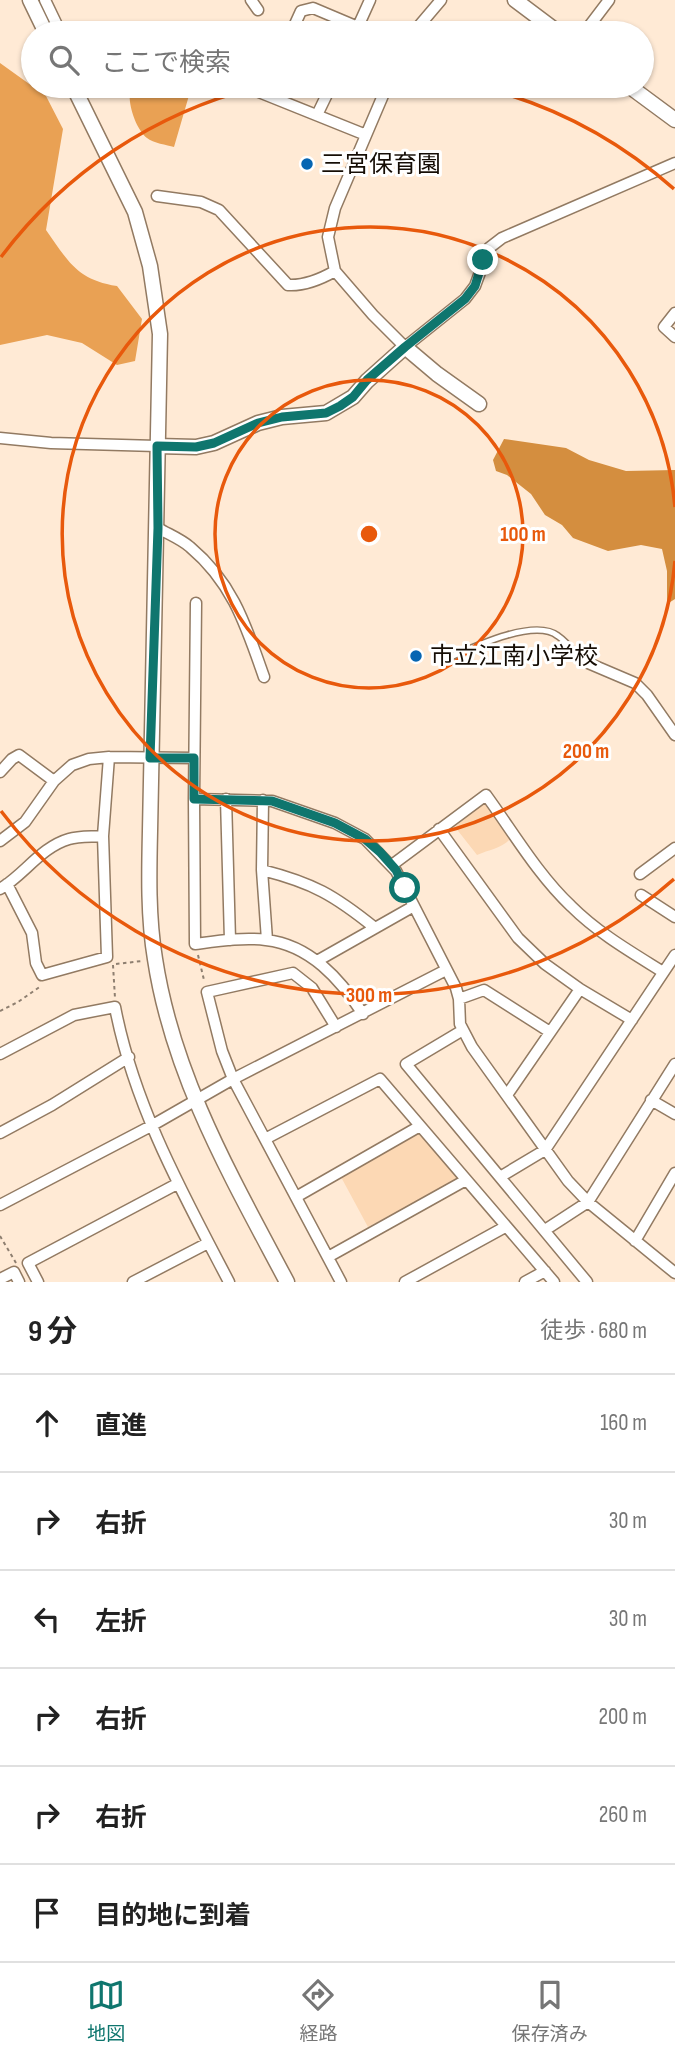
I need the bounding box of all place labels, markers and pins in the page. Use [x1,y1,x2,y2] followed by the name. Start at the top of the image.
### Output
[321,150,441,179] place label: 三宮保育園
[299,156,315,172] marker: 三宮保育園
[357,522,381,546] centre of rings
[430,642,598,671] place label: 市立江南小学校
[408,648,424,664] marker: 市立江南小学校

